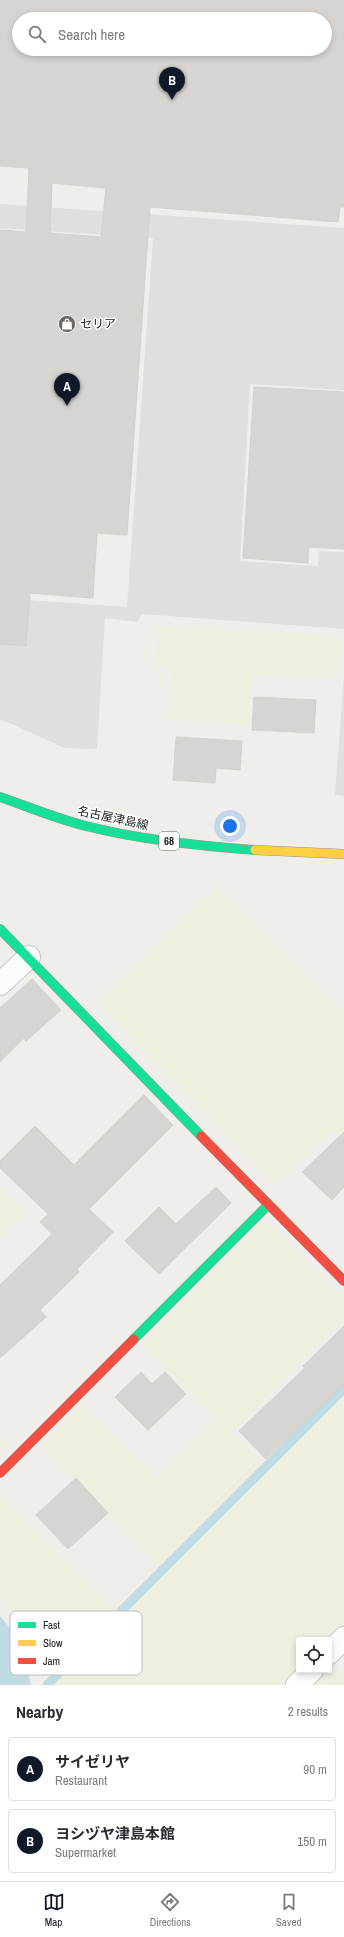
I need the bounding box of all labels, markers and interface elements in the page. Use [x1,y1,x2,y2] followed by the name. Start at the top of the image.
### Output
[12,12,332,56] search box
[26,23,48,45] icon: search
[58,24,125,45] text: Search here
[159,67,185,100] pin: B
[57,314,77,334] shop icon: セリア
[80,316,116,332] place label: セリア
[54,373,80,406] pin: A
[76,803,150,833] street label: 名古屋津島線
[220,816,240,836] your location
[159,832,179,850] road number: 68
[10,1611,142,1675] legend
[43,1618,61,1632] text: Fast
[43,1636,63,1650] text: Slow
[296,1637,332,1673] map controls
[296,1637,332,1673] button: locate
[43,1654,60,1668] text: Jam
[16,1700,63,1723] text: Nearby
[288,1703,328,1720] text: 2 results
[55,1751,130,1772] text: サイゼリヤ
[26,1761,34,1778] text: A
[303,1761,327,1778] text: 90 m
[55,1772,107,1789] text: Restaurant
[55,1823,175,1844] text: ヨシヅヤ津島本館
[26,1833,34,1850] text: B
[297,1833,327,1850] text: 150 m
[55,1844,116,1861] text: Supermarket
[43,1891,65,1929] tab: Map
[150,1891,191,1929] tab: Directions
[276,1891,301,1929] tab: Saved

